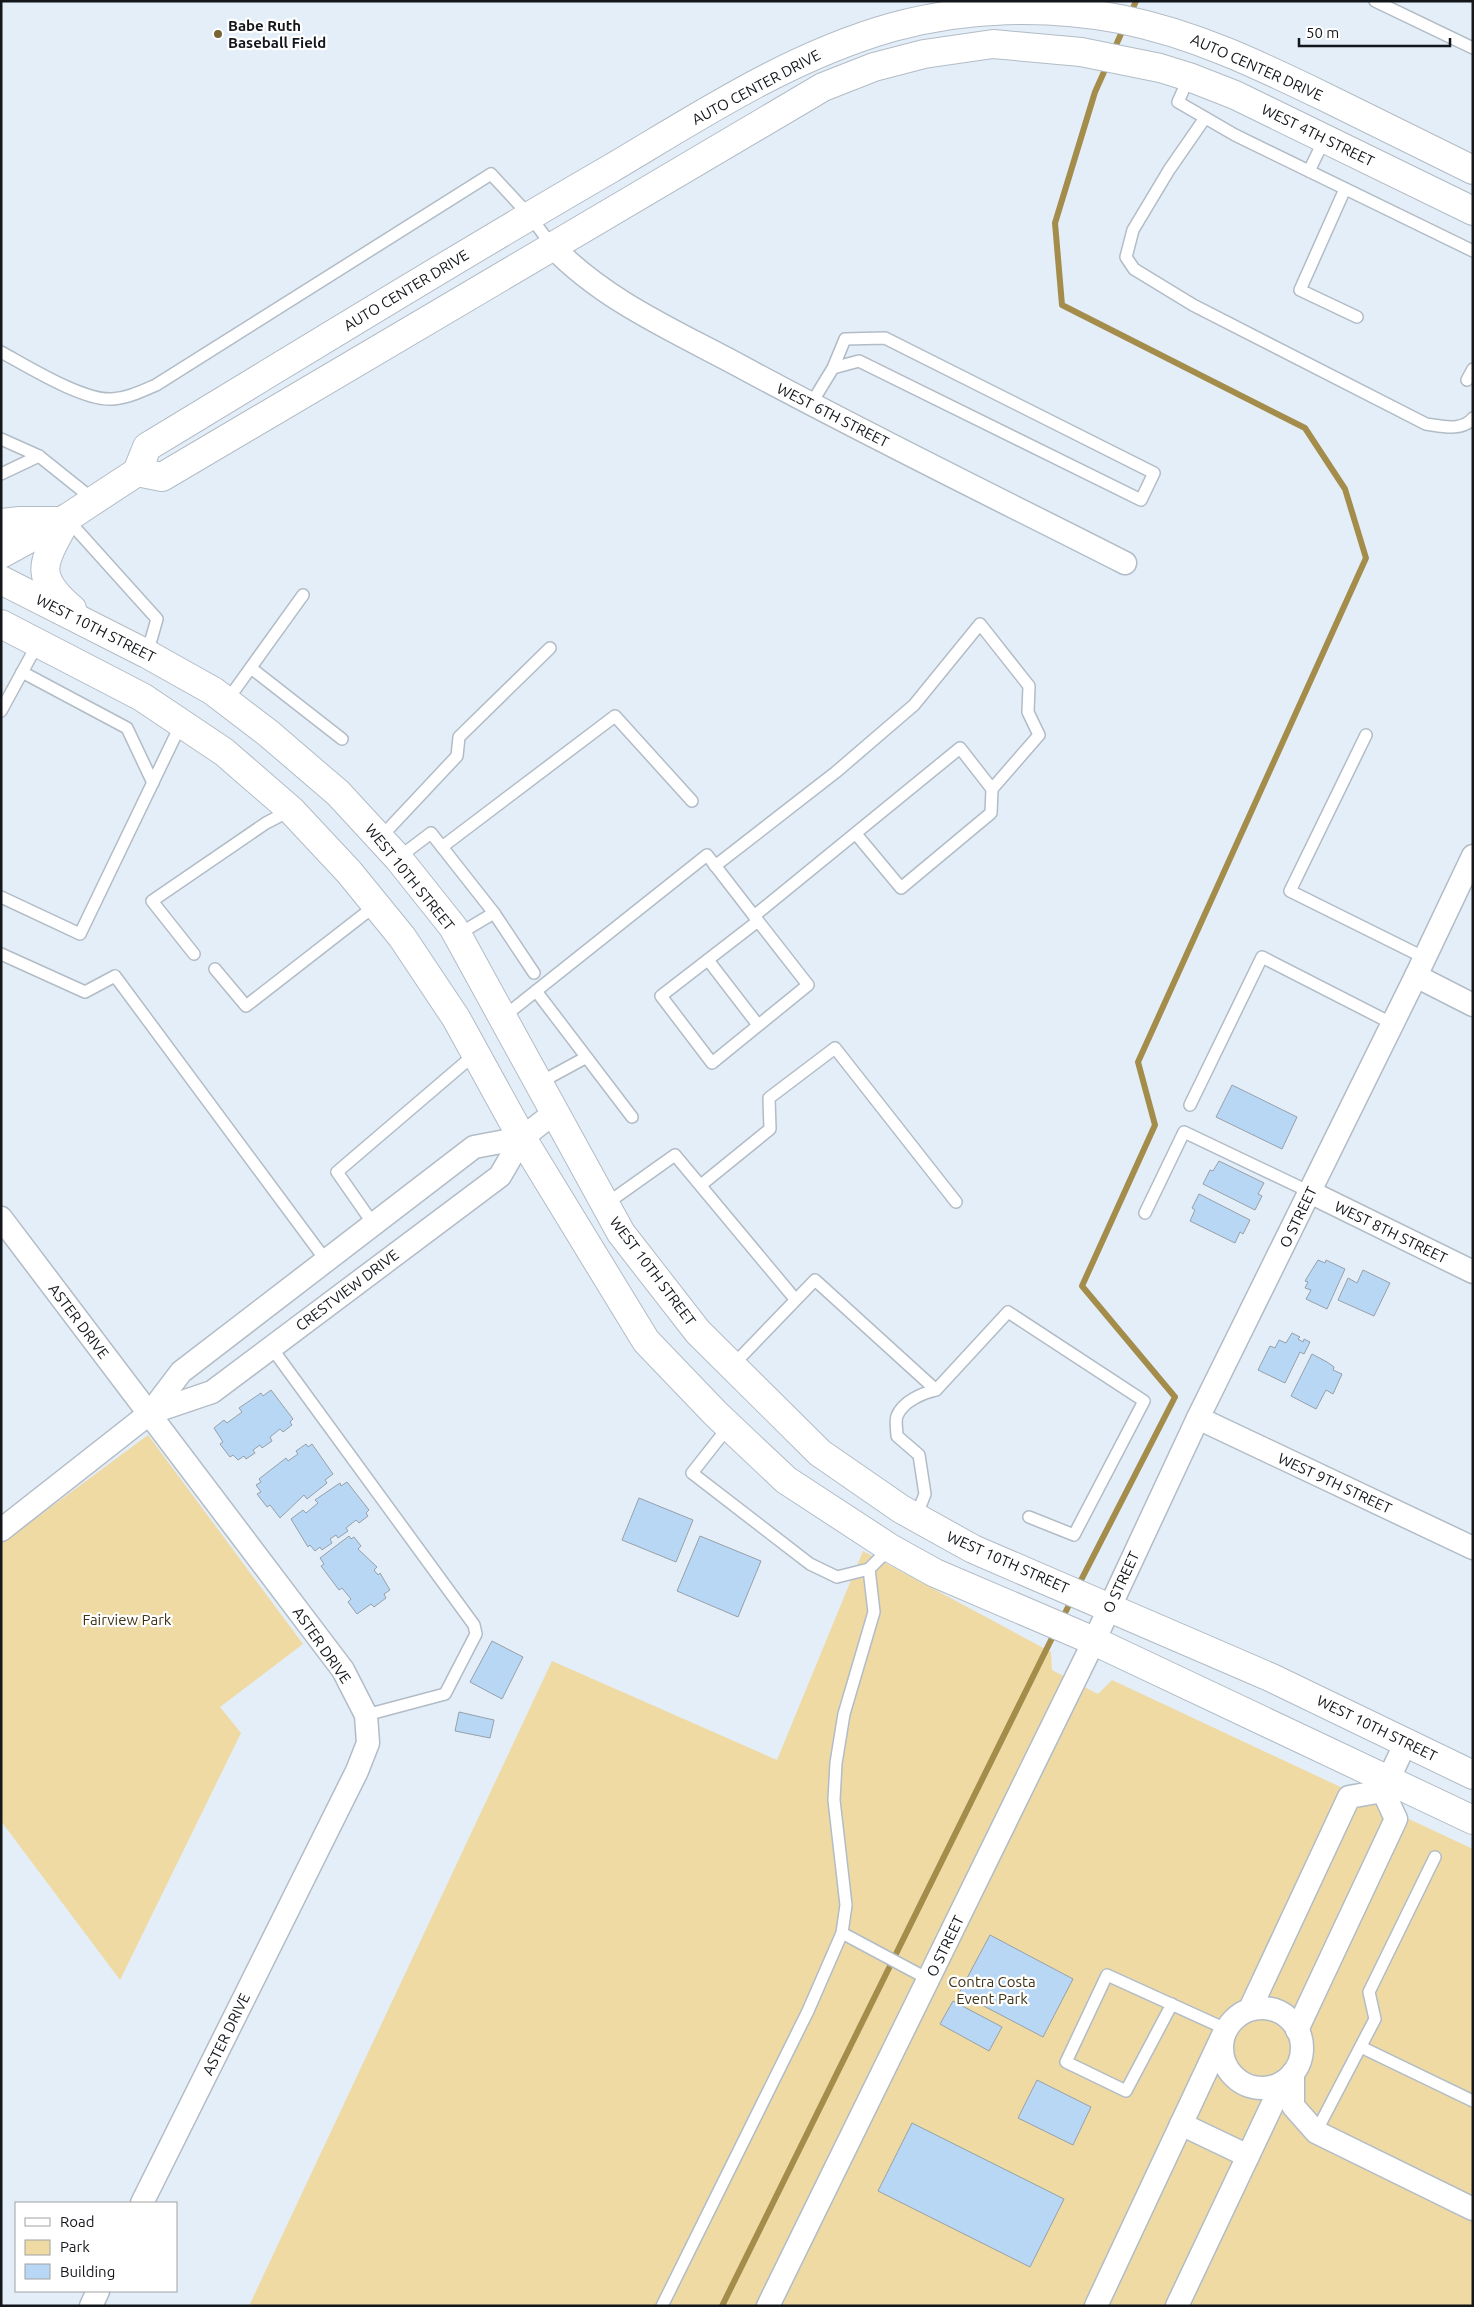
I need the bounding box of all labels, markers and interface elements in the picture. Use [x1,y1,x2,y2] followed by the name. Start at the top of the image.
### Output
[1299,15,1450,47] scale bar
[228,17,326,51] place label: Babe Ruth Baseball Field
[1306,24,1339,41] text: 50 m
[212,28,224,40] marker: Babe Ruth Baseball Field
[1188,30,1326,104] street label: AUTO CENTER DRIVE
[689,46,823,128] street label: AUTO CENTER DRIVE
[1259,100,1378,170] street label: WEST 4TH STREET
[340,246,472,334] street label: AUTO CENTER DRIVE
[774,379,892,451] street label: WEST 6TH STREET
[33,591,159,666] street label: WEST 10TH STREET
[362,820,458,934] street label: WEST 10TH STREET
[1276,1183,1320,1250] street label: O STREET
[1332,1197,1451,1267] street label: WEST 8TH STREET
[607,1213,700,1329] street label: WEST 10TH STREET
[292,1246,402,1334] street label: CRESTVIEW DRIVE
[45,1280,113,1362] street label: ASTER DRIVE
[1276,1449,1395,1517] street label: WEST 9TH STREET
[944,1527,1072,1597] street label: WEST 10TH STREET
[1099,1548,1143,1615] street label: O STREET
[289,1604,355,1686] street label: ASTER DRIVE
[83,1611,172,1628] park label: Fairview Park
[1314,1691,1441,1765] street label: WEST 10TH STREET
[923,1912,967,1979] street label: O STREET
[948,1973,1036,2007] park label: Contra Costa Event Park
[199,1990,253,2078] street label: ASTER DRIVE
[15,2202,178,2292] legend
[60,2213,95,2230] text: Road
[60,2238,90,2255] text: Park
[60,2263,115,2280] text: Building

